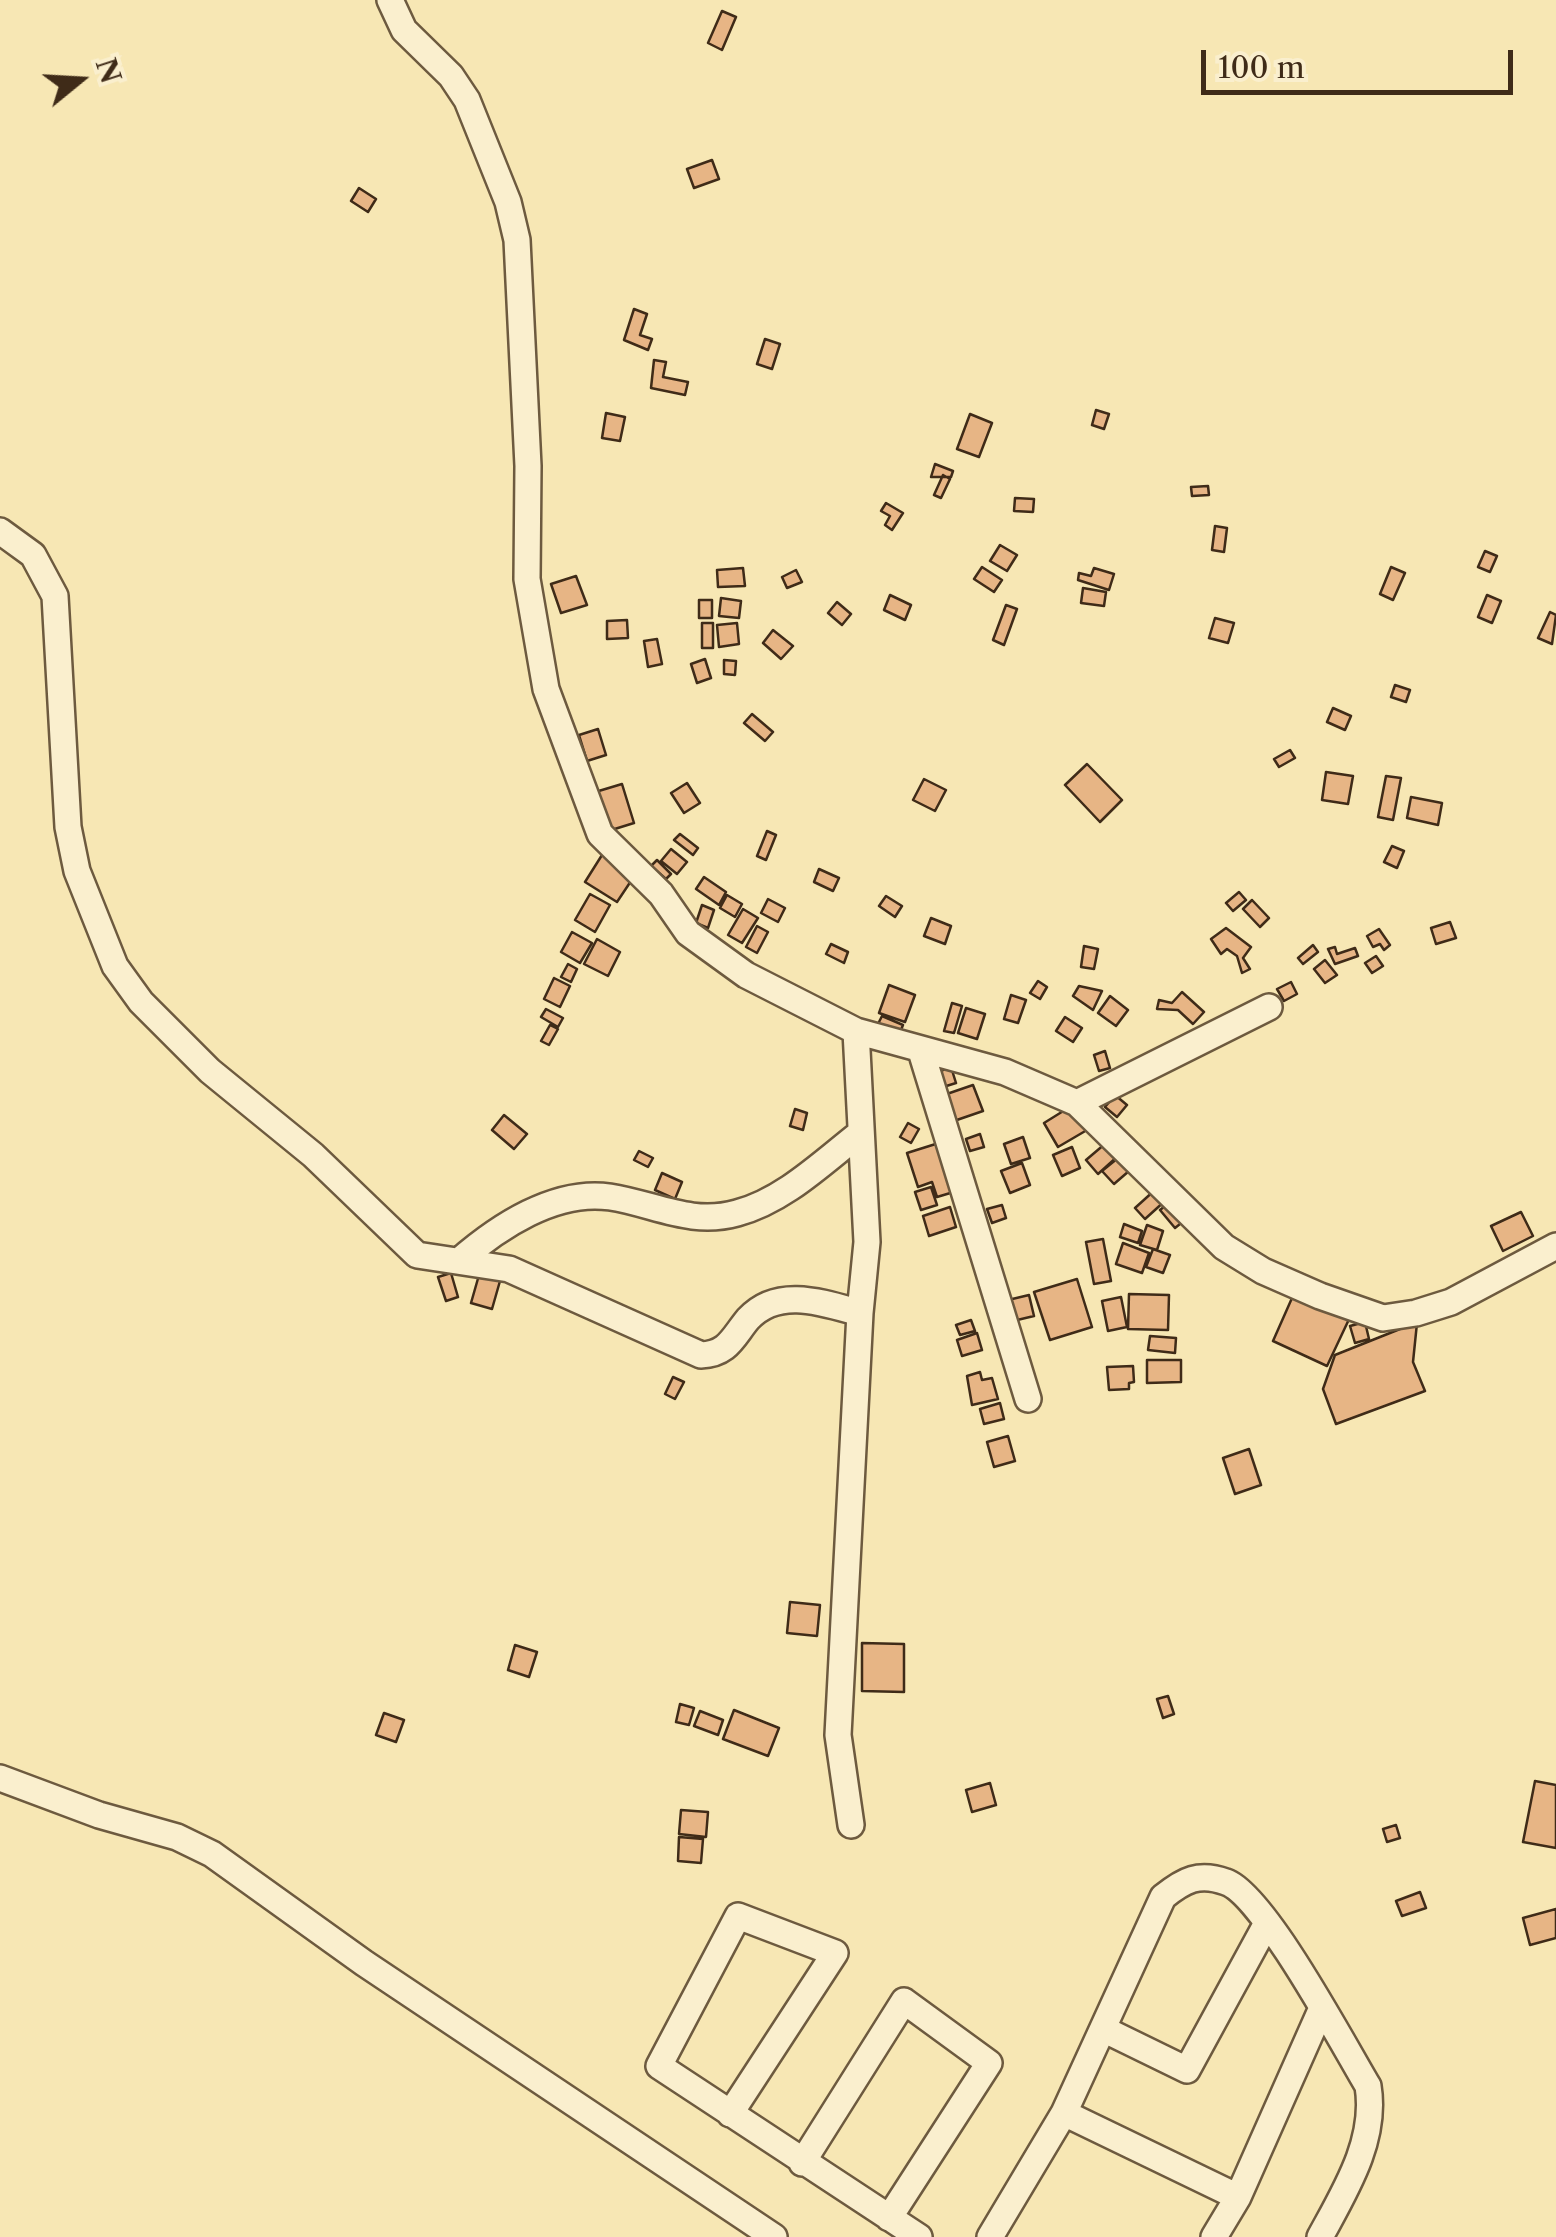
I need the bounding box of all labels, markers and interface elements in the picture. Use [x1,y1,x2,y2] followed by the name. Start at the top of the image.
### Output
[30,30,130,130] north arrow
[1206,30,1518,92] scale bar
[1218,49,1305,86] text: 100 m
[89,54,128,88] text: N

